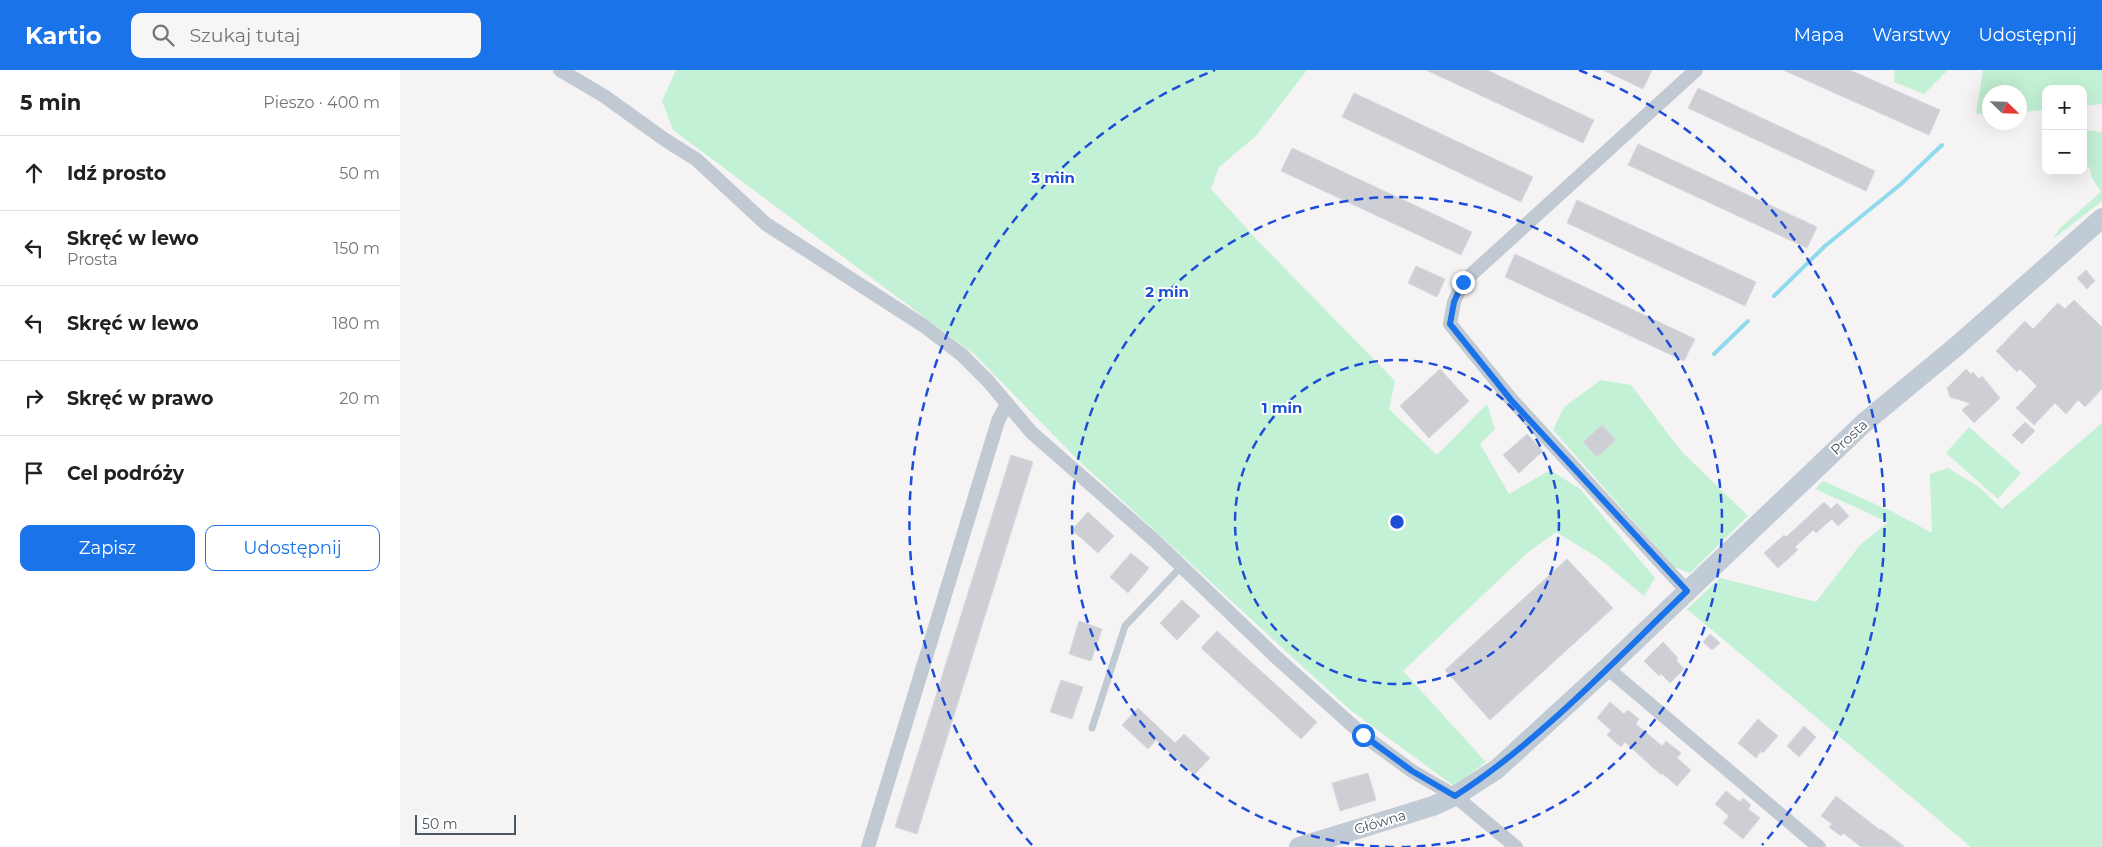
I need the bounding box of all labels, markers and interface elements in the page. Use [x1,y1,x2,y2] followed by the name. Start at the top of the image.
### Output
[131,13,481,58] search box
[25,21,101,50] text: Kartio
[149,21,177,49] icon: search
[189,24,300,47] text: Szukaj tutaj
[1794,24,1844,46] text: Mapa
[1872,24,1950,46] text: Warstwy
[1978,24,2077,46] text: Udostępnij
[1982,85,2027,130] north arrow
[2042,85,2087,175] map controls
[2042,85,2087,130] button: +
[20,90,81,115] text: 5 min
[263,93,380,112] text: Pieszo · 400 m
[2042,130,2087,175] button: −
[20,159,48,187] icon: ahead
[67,162,166,185] text: Idź prosto
[339,164,380,183] text: 50 m
[1030,168,1075,187] text: 3 min
[67,227,199,250] text: Skręć w lewo
[20,234,48,262] icon: left
[333,239,380,258] text: 150 m
[67,250,118,269] text: Prosta
[1452,271,1475,294] route end
[1145,282,1189,301] text: 2 min
[20,309,48,337] icon: left
[67,312,199,335] text: Skręć w lewo
[332,314,380,333] text: 180 m
[20,384,48,412] icon: right
[67,387,213,410] text: Skręć w prawo
[339,389,380,408] text: 20 m
[1262,398,1302,417] text: 1 min
[1827,415,1871,459] street label: Prosta
[20,459,48,487] icon: arrive
[67,462,184,485] text: Cel podróży
[1388,513,1406,531] centre of rings
[20,525,195,571] button: Zapisz
[205,525,380,571] button: Udostępnij
[1352,724,1375,747] route start
[1352,806,1408,838] street label: Główna
[415,812,516,835] scale bar
[422,815,458,833] text: 50 m

